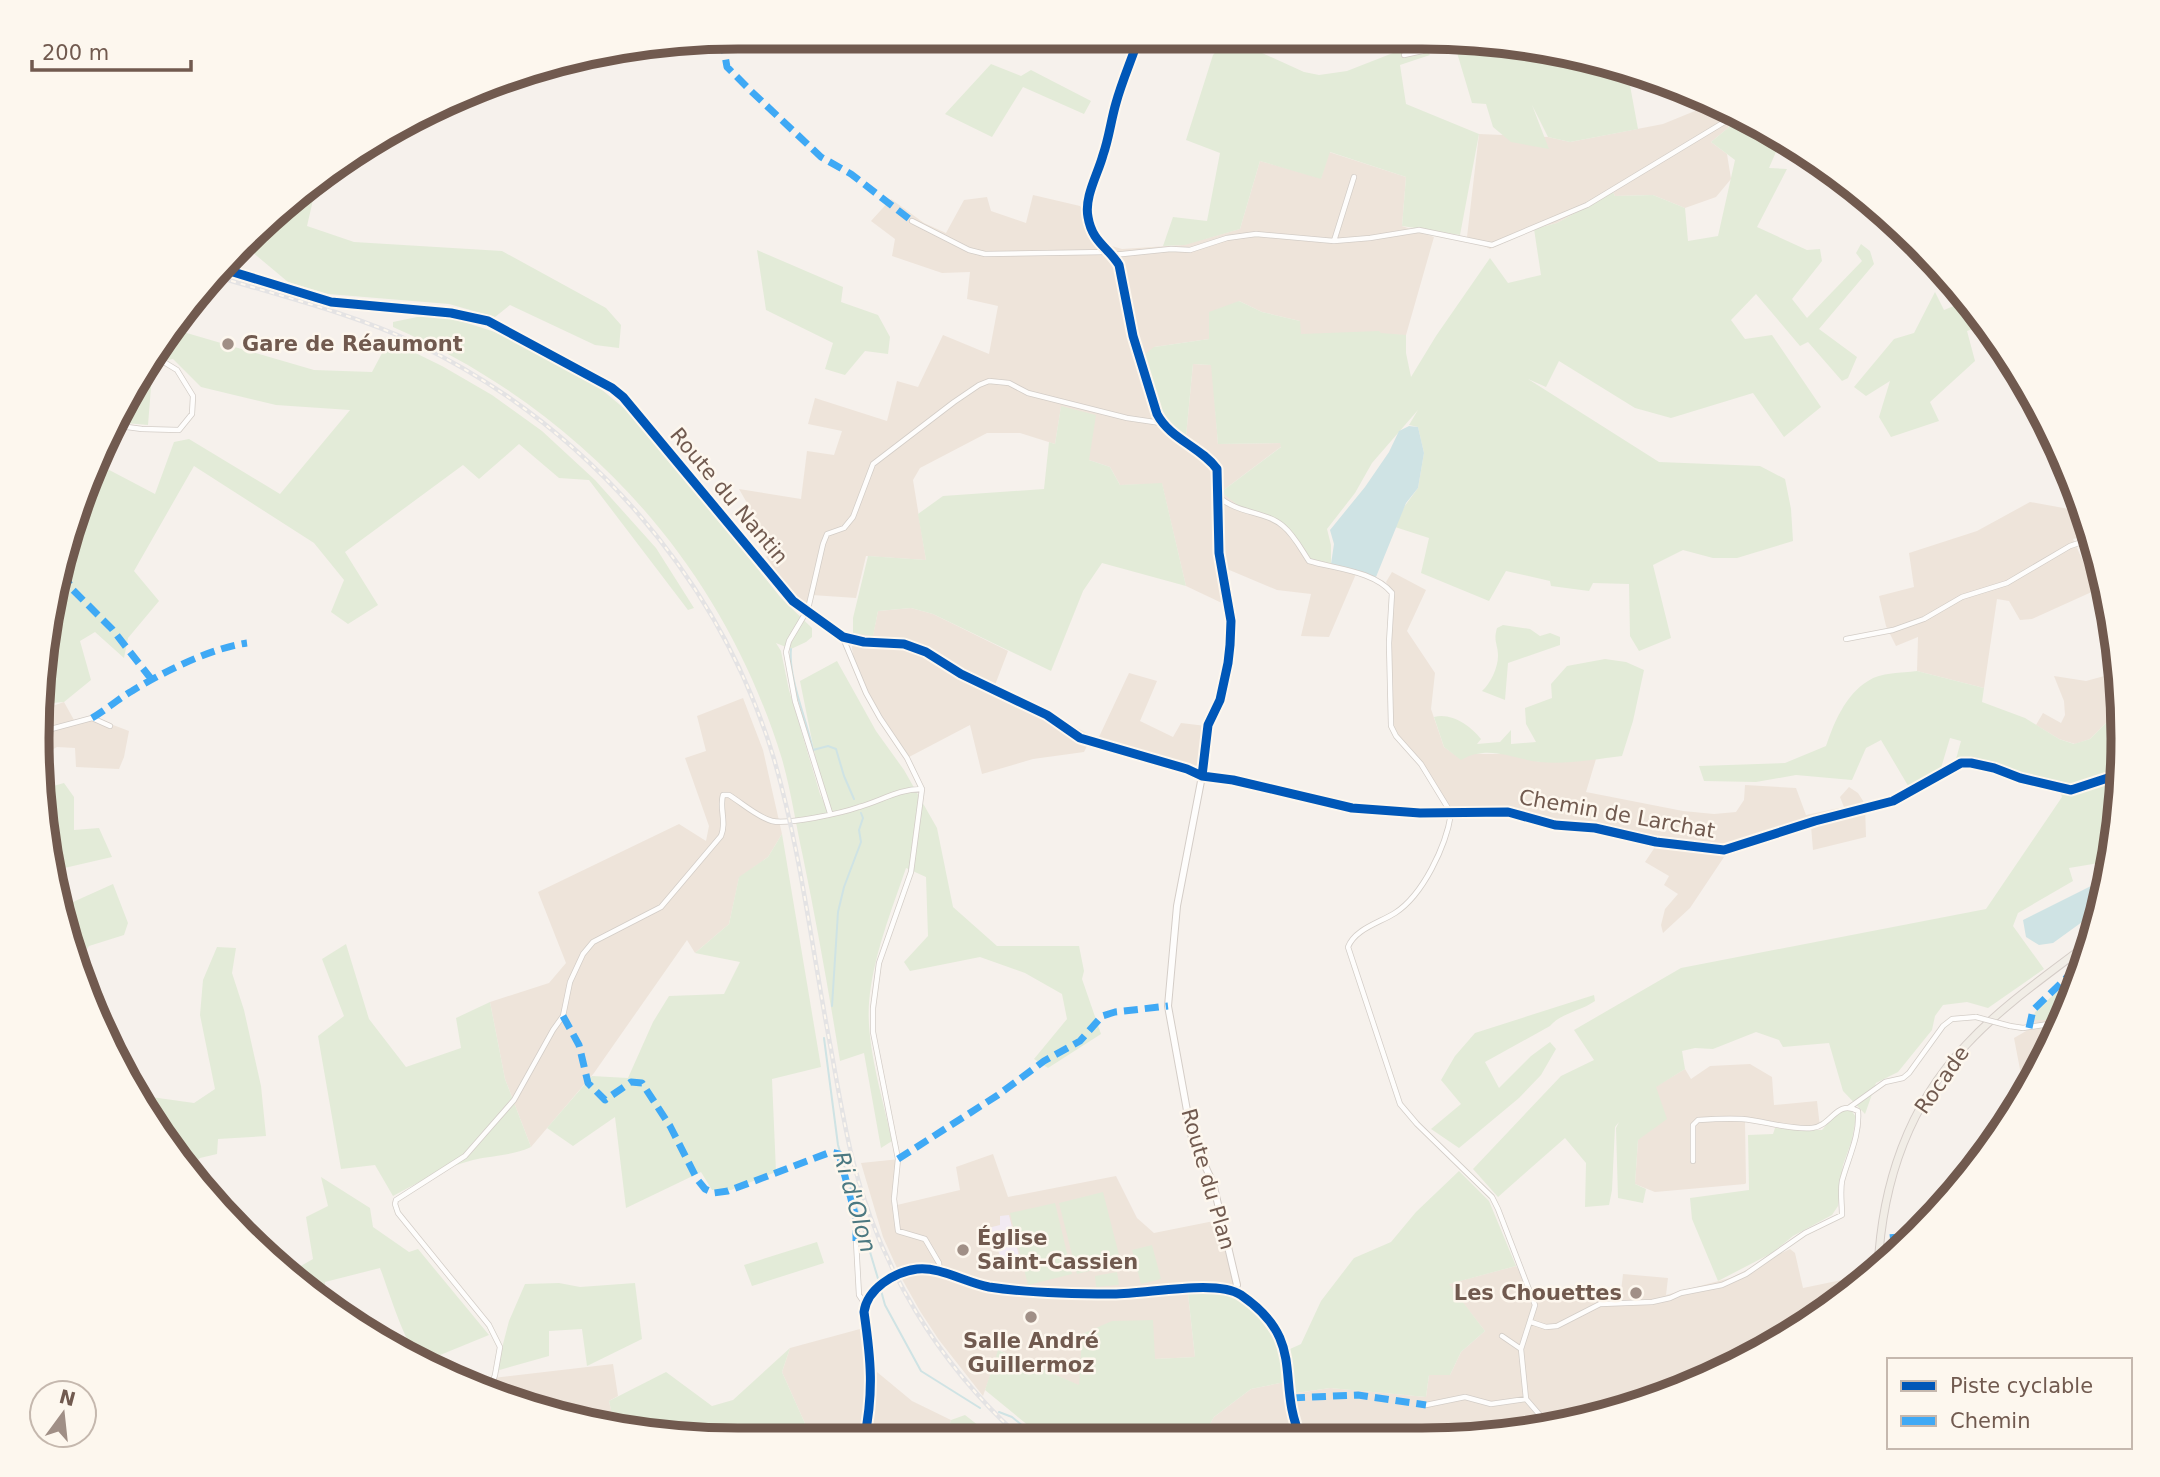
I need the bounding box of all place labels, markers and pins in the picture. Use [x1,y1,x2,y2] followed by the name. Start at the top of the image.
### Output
[242,332,463,356] place label: Gare de Réaumont
[220,336,236,352] marker: Gare de Réaumont
[977,1225,1138,1274] place label: Église Saint-Cassien
[955,1242,971,1258] marker: Église Saint-Cassien
[1454,1281,1622,1305] place label: Les Chouettes
[1628,1285,1644,1301] marker: Les Chouettes
[1023,1309,1039,1325] marker: Salle André Guillermoz
[963,1329,1099,1377] place label: Salle André Guillermoz

